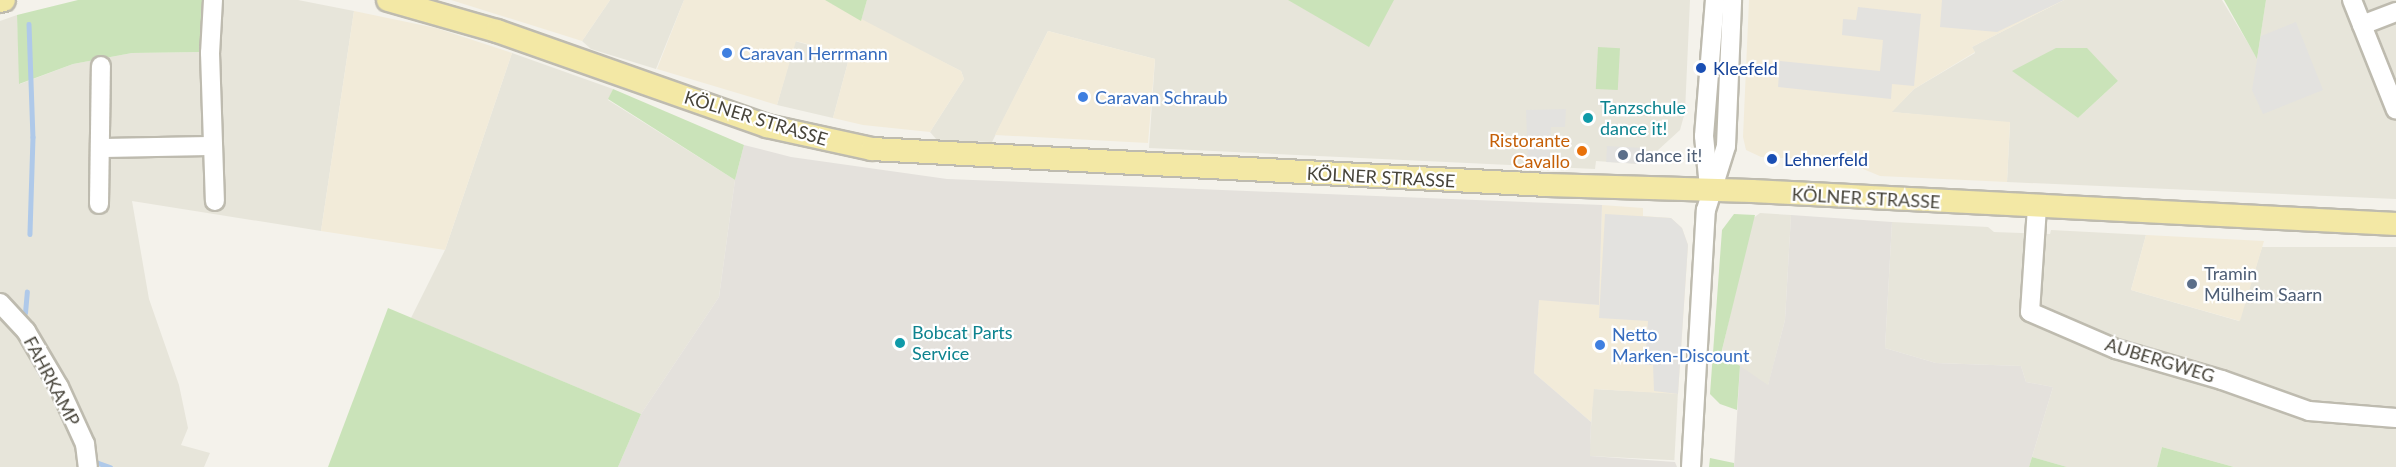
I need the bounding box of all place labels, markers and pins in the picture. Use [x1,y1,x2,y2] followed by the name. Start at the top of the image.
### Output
[739,42,888,64] place label: Caravan Herrmann
[720,46,734,60] marker: Caravan Herrmann
[1713,57,1778,79] place label: Kleefeld
[1694,61,1708,75] marker: Kleefeld
[1095,86,1228,108] place label: Caravan Schraub
[1076,90,1090,104] marker: Caravan Schraub
[1600,97,1686,140] place label: Tanzschule dance it!
[1581,111,1595,125] marker: Tanzschule dance it!
[1489,130,1570,172] place label: Ristorante Cavallo
[1575,144,1589,158] marker: Ristorante Cavallo
[1635,144,1702,166] place label: dance it!
[1616,148,1630,162] marker: dance it!
[1784,148,1868,170] place label: Lehnerfeld
[1765,152,1779,166] marker: Lehnerfeld
[2204,263,2322,306] place label: Tramin Mülheim Saarn
[2185,277,2199,291] marker: Tramin Mülheim Saarn
[912,322,1013,364] place label: Bobcat Parts Service
[1612,324,1749,366] place label: Netto Marken-Discount
[893,336,907,350] marker: Bobcat Parts Service
[1593,338,1607,352] marker: Netto Marken-Discount

